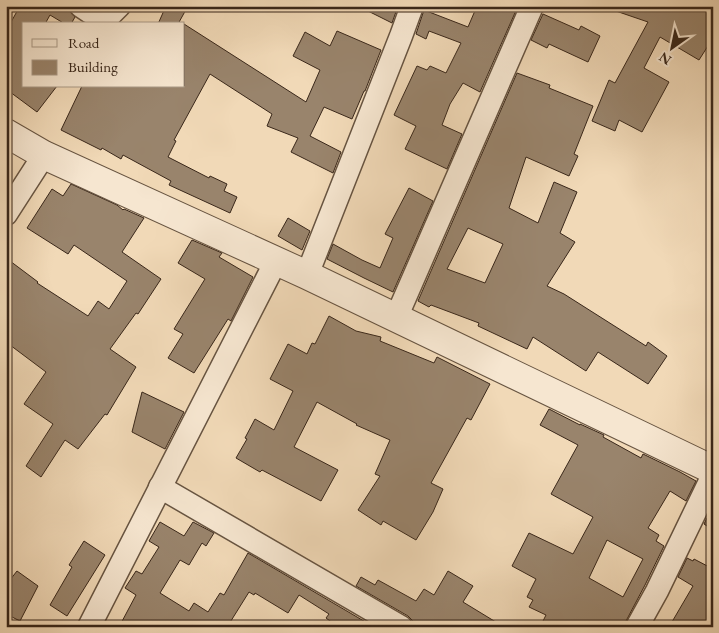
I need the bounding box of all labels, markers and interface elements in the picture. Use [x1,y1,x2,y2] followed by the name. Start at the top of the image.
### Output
[22,22,185,88] legend
[646,22,696,72] north arrow
[68,33,100,52] text: Road
[655,48,675,70] text: N
[68,57,118,76] text: Building

